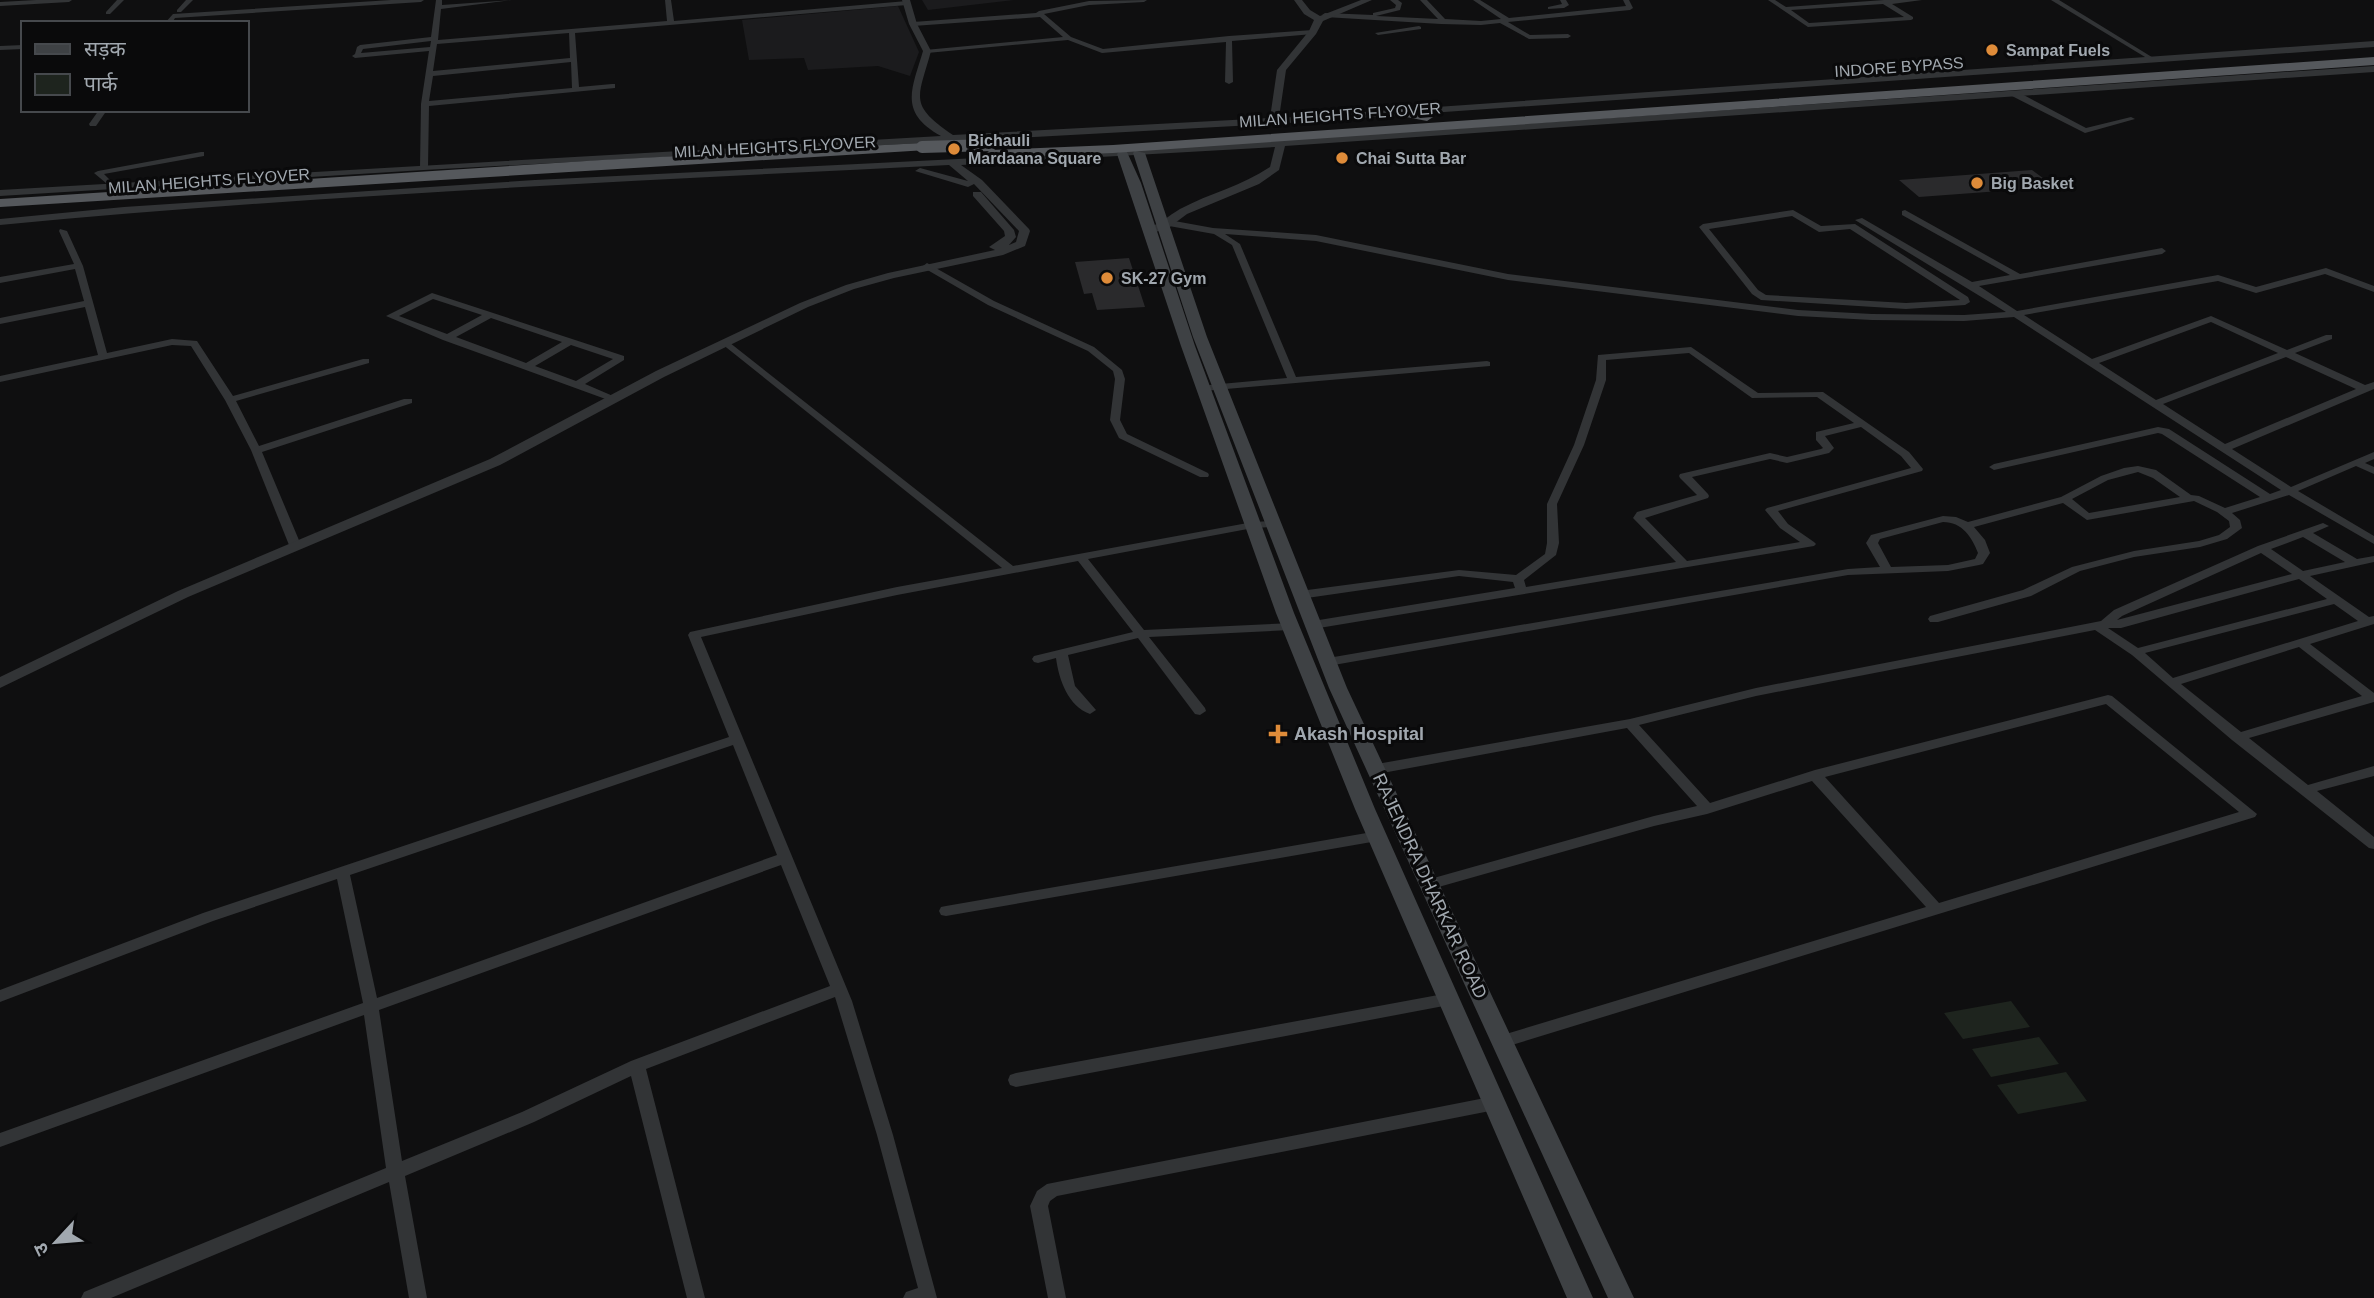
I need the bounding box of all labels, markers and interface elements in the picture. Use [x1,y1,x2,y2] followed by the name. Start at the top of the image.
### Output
[21,21,248,112] legend
[84,37,126,60] text: सड़क
[1984,42,2000,58] marker: Sampat Fuels
[2006,42,2110,59] place label: Sampat Fuels
[1834,54,1964,80] street label: INDORE BYPASS
[84,72,118,95] text: पार्क
[1238,99,1442,131] street label: MILAN HEIGHTS FLYOVER
[968,132,1101,167] place label: Bichauli Mardaana Square
[673,133,877,161] street label: MILAN HEIGHTS FLYOVER
[946,141,962,157] marker: Bichauli Mardaana Square
[1334,150,1350,166] marker: Chai Sutta Bar
[1356,150,1466,167] place label: Chai Sutta Bar
[107,165,311,197] street label: MILAN HEIGHTS FLYOVER
[1969,175,1985,191] marker: Big Basket
[1991,175,2074,192] place label: Big Basket
[1099,270,1115,286] marker: SK-27 Gym
[1121,270,1206,287] place label: SK-27 Gym
[1268,724,1288,744] marker: Akash Hospital
[1294,724,1424,744] place label: Akash Hospital
[1369,770,1491,1002] street label: RAJENDRA DHARKAR ROAD
[21,1207,91,1277] north arrow
[29,1239,53,1259] text: उ

